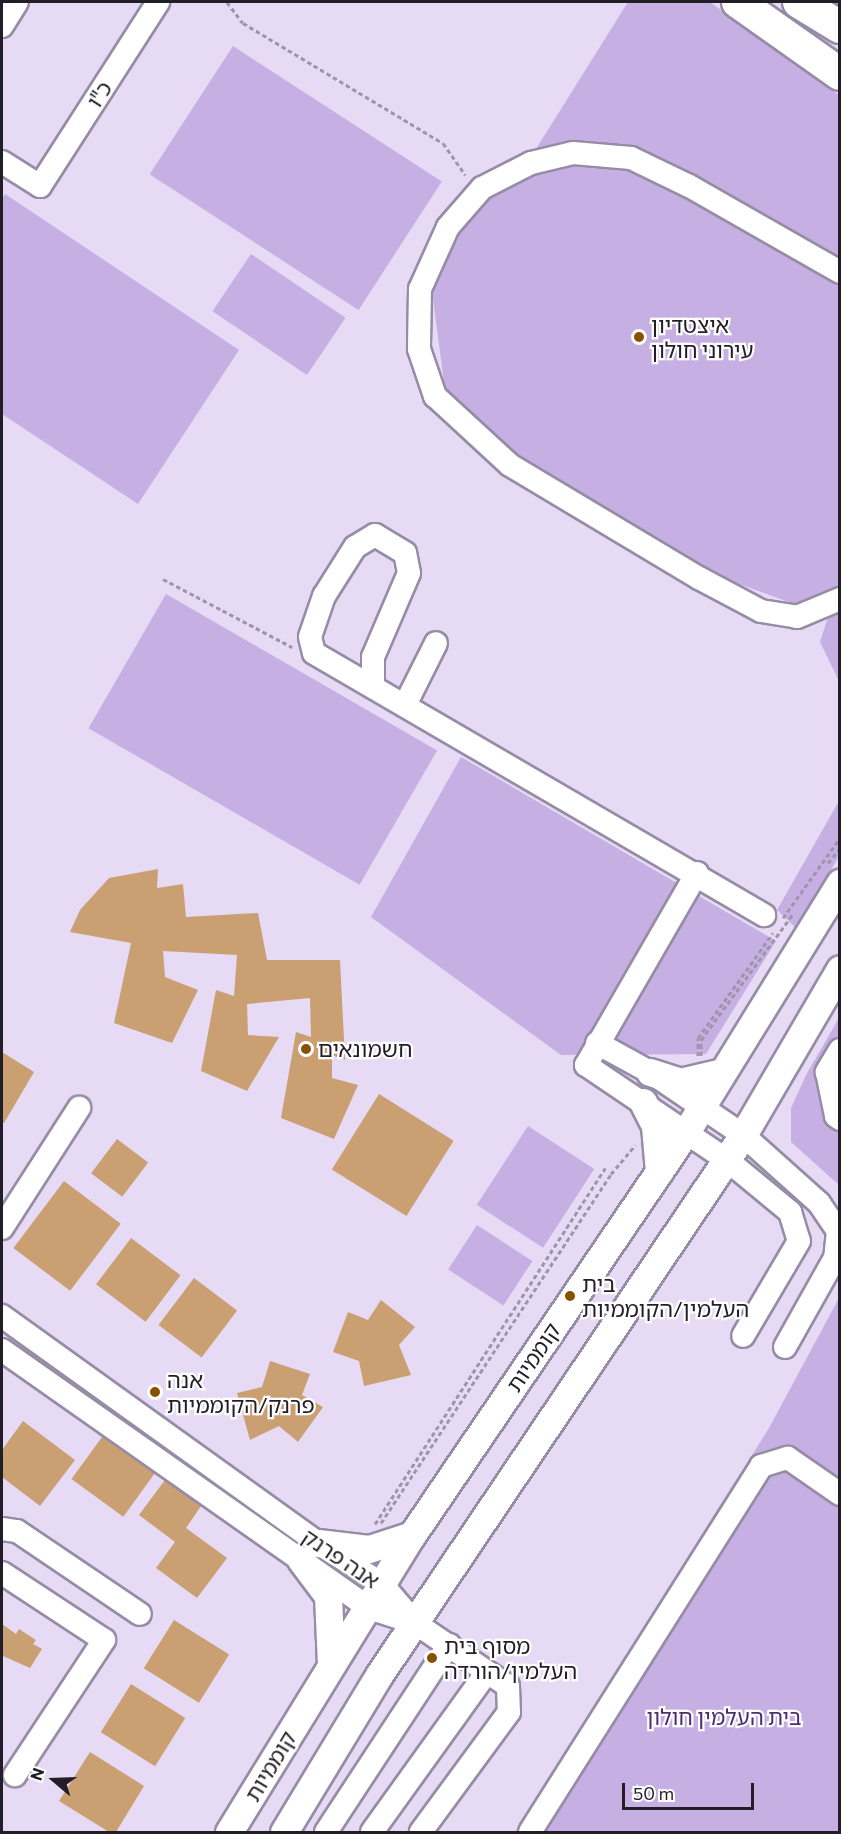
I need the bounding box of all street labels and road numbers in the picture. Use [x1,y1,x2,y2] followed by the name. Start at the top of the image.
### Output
[81,76,117,112] street label: כ"ו
[500,1318,566,1396] street label: קוממיות
[298,1523,384,1593] street label: אנה פרנק
[239,1726,301,1806] street label: קוממיות

